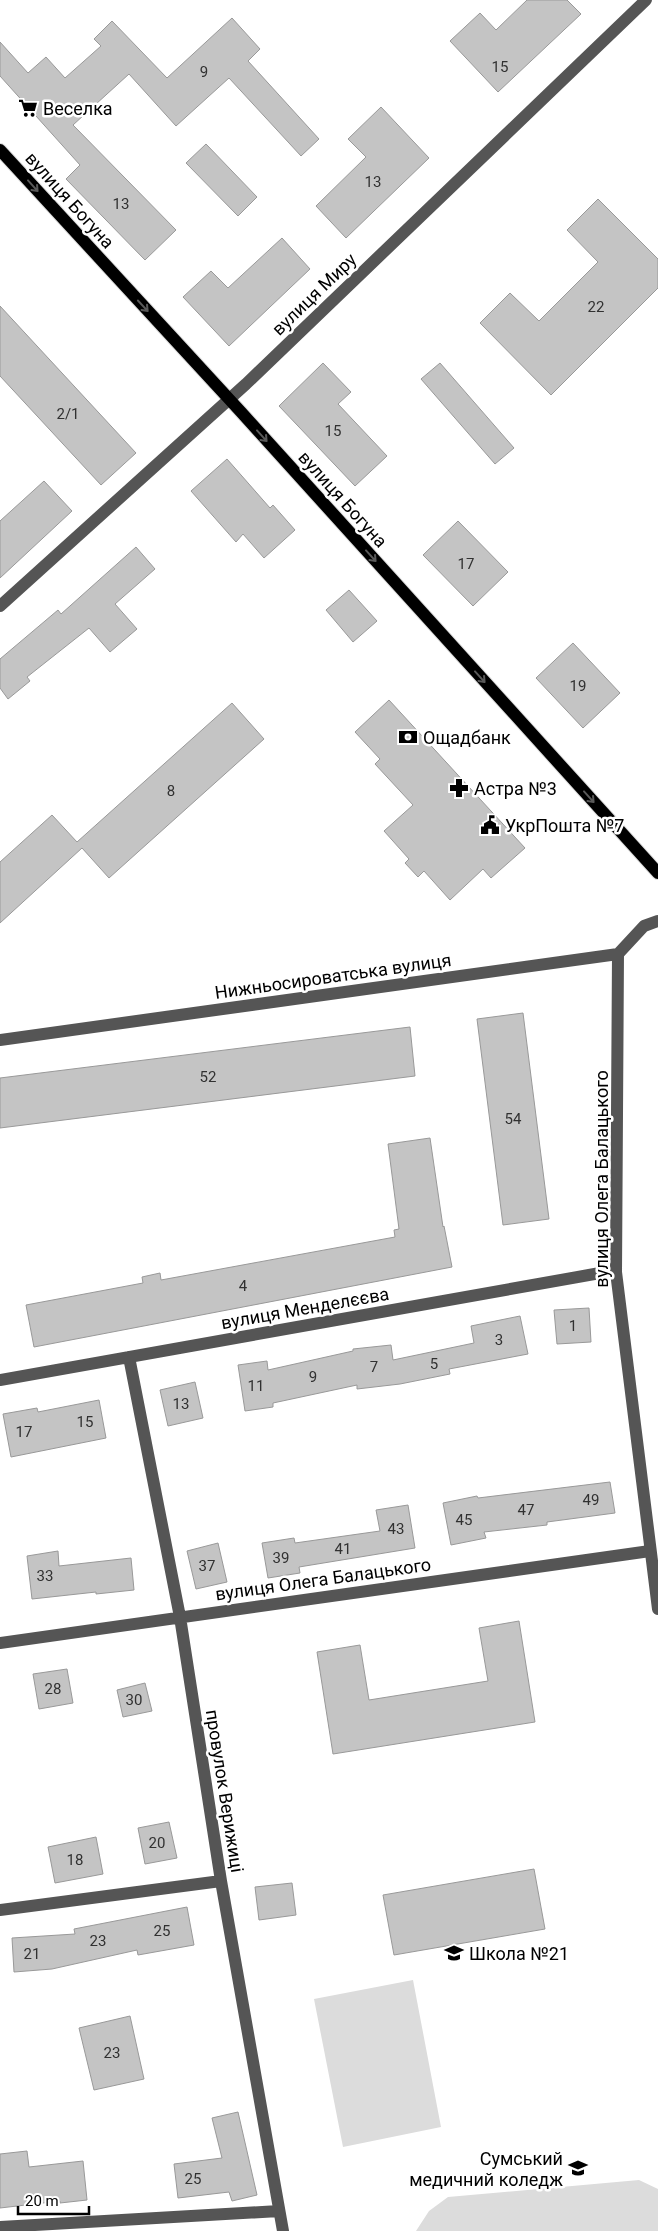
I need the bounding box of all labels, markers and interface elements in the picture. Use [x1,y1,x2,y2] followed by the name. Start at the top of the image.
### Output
[492,58,508,76] house number: 15
[200,63,208,81] house number: 9
[17,97,39,119] supermarket icon: Веселка
[43,98,113,119] place label: Веселка
[21,148,119,252] street label: вулиця Богуна
[365,173,381,191] house number: 13
[27,179,39,192] one-way arrow
[113,195,129,213] house number: 13
[268,248,361,339] street label: вулиця Миру
[588,298,604,316] house number: 22
[137,299,148,312] one-way arrow
[56,405,80,423] house number: 2/1
[325,422,341,440] house number: 15
[257,429,268,442] one-way arrow
[294,447,392,551] street label: вулиця Богуна
[366,550,377,563] one-way arrow
[458,555,474,573] house number: 17
[475,670,486,683] one-way arrow
[570,677,586,695] house number: 19
[397,726,419,748] bank icon: Ощадбанк
[423,727,511,748] place label: Ощадбанк
[448,777,470,799] pharmacy icon: Астра №3
[474,778,557,799] place label: Астра №3
[167,782,175,800] house number: 8
[583,791,595,804] one-way arrow
[479,814,501,836] public building icon: УкрПошта №7
[505,815,624,836] place label: УкрПошта №7
[213,949,453,1003] street label: Нижньосироватська вулиця
[200,1068,216,1086] house number: 52
[591,1070,612,1288] street label: вулиця Олега Балацького
[505,1110,522,1128] house number: 54
[239,1277,248,1295] house number: 4
[219,1283,391,1333] street label: вулиця Менделєєва
[569,1317,577,1335] house number: 1
[495,1331,503,1349] house number: 3
[430,1355,438,1373] house number: 5
[370,1358,378,1376] house number: 7
[309,1368,317,1386] house number: 9
[248,1377,264,1395] house number: 11
[173,1395,189,1413] house number: 13
[77,1413,93,1431] house number: 15
[16,1423,32,1441] house number: 17
[583,1491,599,1509] house number: 49
[518,1501,534,1519] house number: 47
[456,1511,472,1529] house number: 45
[388,1520,404,1538] house number: 43
[335,1540,351,1558] house number: 41
[273,1549,289,1567] house number: 39
[214,1553,432,1605] street label: вулиця Олега Балацького
[199,1557,215,1575] house number: 37
[37,1567,53,1585] house number: 33
[45,1680,61,1698] house number: 28
[126,1691,142,1709] house number: 30
[202,1708,248,1874] street label: провулок Верижиці
[149,1834,165,1852] house number: 20
[67,1851,83,1869] house number: 18
[154,1922,170,1940] house number: 25
[90,1932,106,1950] house number: 23
[443,1942,465,1964] school or university icon: Школа №21
[469,1943,569,1964] place label: Школа №21
[24,1945,40,1963] house number: 21
[104,2044,120,2062] house number: 23
[409,2148,563,2190] place label: Сумський медичний коледж
[567,2157,589,2179] school or university icon: Сумський медичний коледж
[185,2170,201,2188] house number: 25
[18,2184,89,2216] scale bar
[25,2192,59,2210] text: 20 m

